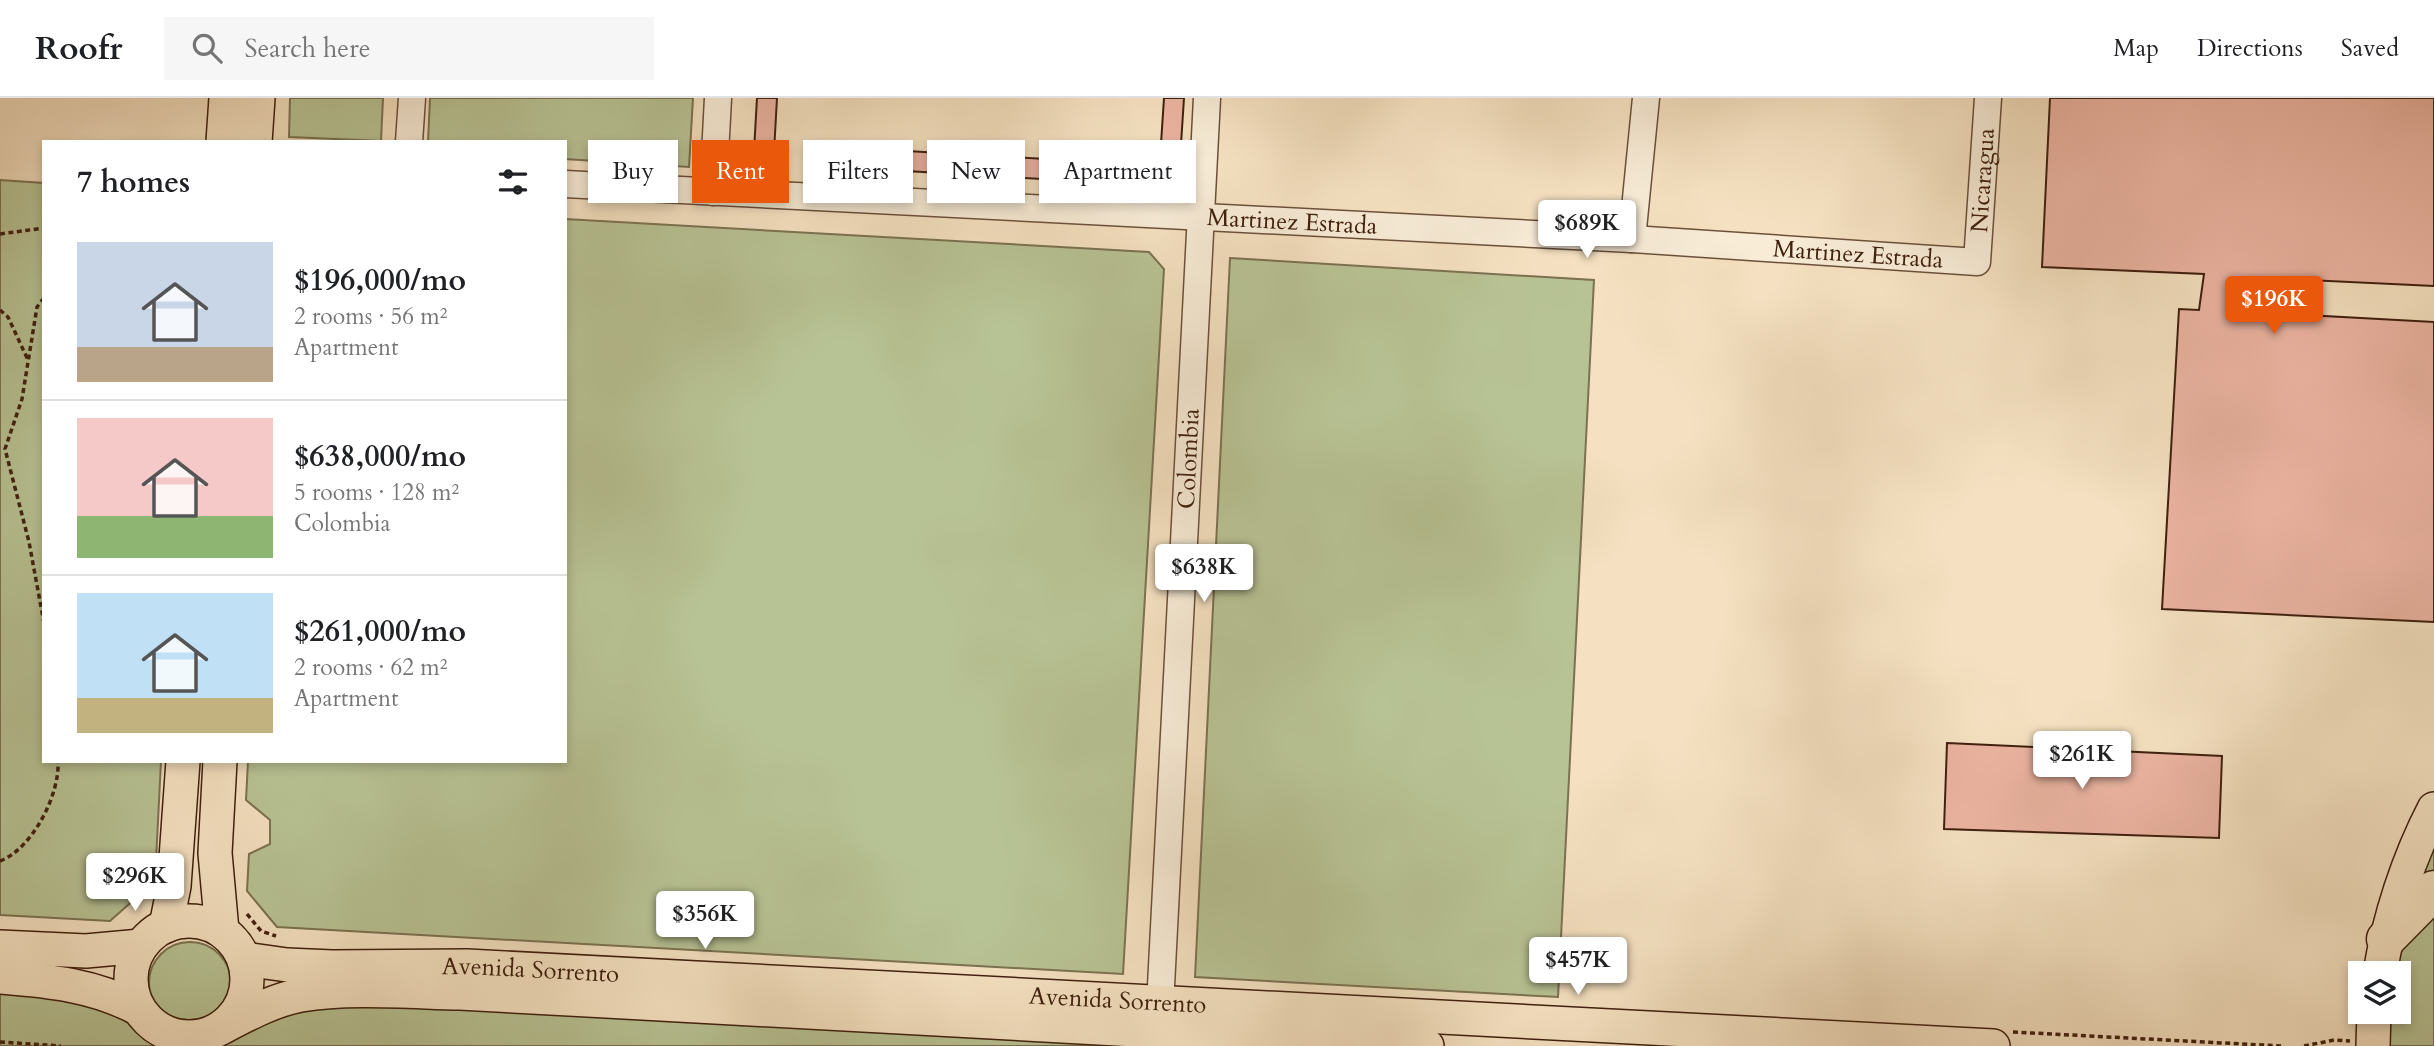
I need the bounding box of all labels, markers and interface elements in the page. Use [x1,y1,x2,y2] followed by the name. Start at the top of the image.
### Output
[164,17,654,80] search box
[35,26,122,71] text: Roofr
[188,29,226,67] icon: search
[244,31,370,66] text: Search here
[2113,32,2159,65] text: Map
[2197,32,2303,65] text: Directions
[2341,32,2399,65] text: Saved
[1963,126,2002,234] street label: Nicaragua
[588,140,678,203] chip: Buy
[692,140,789,203] chip: Rent
[803,140,913,203] chip: Filters
[927,140,1025,203] chip: New
[1039,140,1196,203] chip: Apartment
[77,162,190,203] text: 7 homes
[494,163,532,201] icon: filters
[1538,200,1636,260] pin: $689K
[1206,201,1379,242] street label: Martinez Estrada
[1554,207,1620,238] text: $689K
[1772,232,1945,276] street label: Martinez Estrada
[294,260,466,301] text: $196,000/mo
[133,270,217,354] icon: home
[2225,276,2323,336] pin: $196K
[2241,283,2307,314] text: $196K
[294,301,447,332] text: 2 rooms · 56 m²
[294,332,398,363] text: Apartment
[1169,407,1207,510] street label: Colombia
[294,436,466,477] text: $638,000/mo
[133,446,217,530] icon: home
[294,477,459,508] text: 5 rooms · 128 m²
[294,508,391,539] text: Colombia
[1155,545,1253,604] pin: $638K
[1171,551,1237,582] text: $638K
[294,611,466,652] text: $261,000/mo
[133,621,217,705] icon: home
[294,652,447,683] text: 2 rooms · 62 m²
[294,683,398,714] text: Apartment
[2033,732,2131,791] pin: $261K
[2049,738,2115,769] text: $261K
[86,854,184,913] pin: $296K
[102,860,168,891] text: $296K
[656,892,754,951] pin: $356K
[672,898,738,929] text: $356K
[1529,937,1627,997] pin: $457K
[1545,944,1611,975] text: $457K
[442,949,620,990] street label: Avenida Sorrento
[2348,961,2411,1024] map controls
[2348,961,2411,1024] button: layers
[1028,979,1207,1021] street label: Avenida Sorrento

